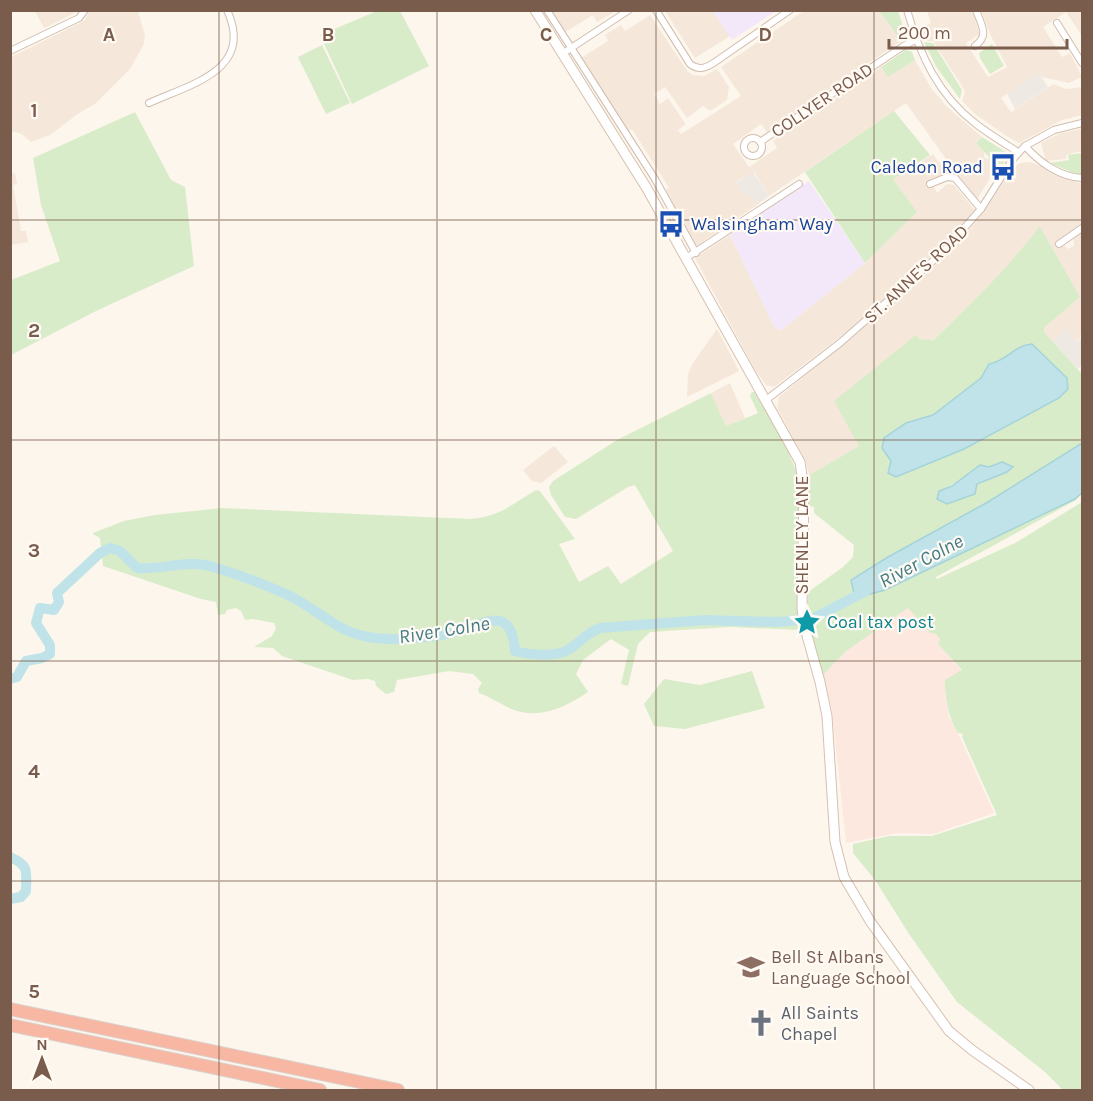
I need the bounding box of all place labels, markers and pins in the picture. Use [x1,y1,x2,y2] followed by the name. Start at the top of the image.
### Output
[988,152,1018,182] bus stop icon: Caledon Road
[871,156,983,178] place label: Caledon Road
[656,209,686,239] bus stop icon: Walsingham Way
[691,213,834,235] place label: Walsingham Way
[792,607,822,637] place icon: Coal tax post
[827,611,934,633] place label: Coal tax post
[771,946,911,989] place label: Bell St Albans Language School
[736,952,766,982] school or university icon: Bell St Albans Language School
[781,1002,859,1045] place label: All Saints Chapel
[746,1008,776,1038] church icon: All Saints Chapel

